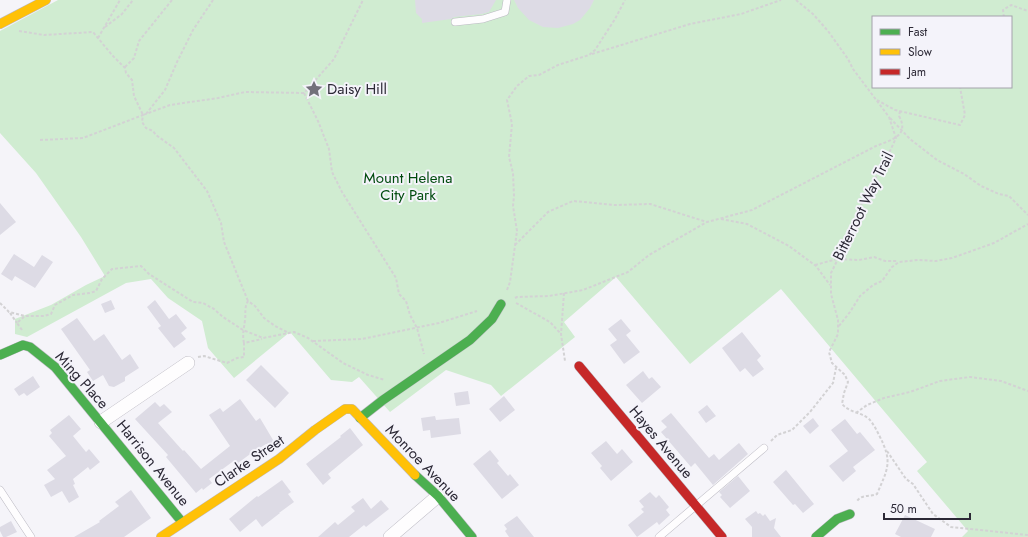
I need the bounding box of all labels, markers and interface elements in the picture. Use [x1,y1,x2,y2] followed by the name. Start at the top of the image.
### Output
[872,16,1012,88] legend
[908,23,927,41] text: Fast
[908,43,933,61] text: Slow
[906,63,926,81] text: Jam
[327,78,387,100] place label: Daisy Hill
[304,79,324,99] place icon: Daisy Hill
[827,148,899,264] street label: Bitterroot Way Trail
[364,167,452,206] park label: Mount Helena City Park
[50,346,114,414] street label: Ming Place
[624,401,698,483] street label: Hayes Avenue
[111,415,195,511] street label: Harrison Avenue
[380,419,466,507] street label: Monroe Avenue
[209,429,289,493] street label: Clarke Street
[884,495,970,521] scale bar
[890,500,917,518] text: 50 m

